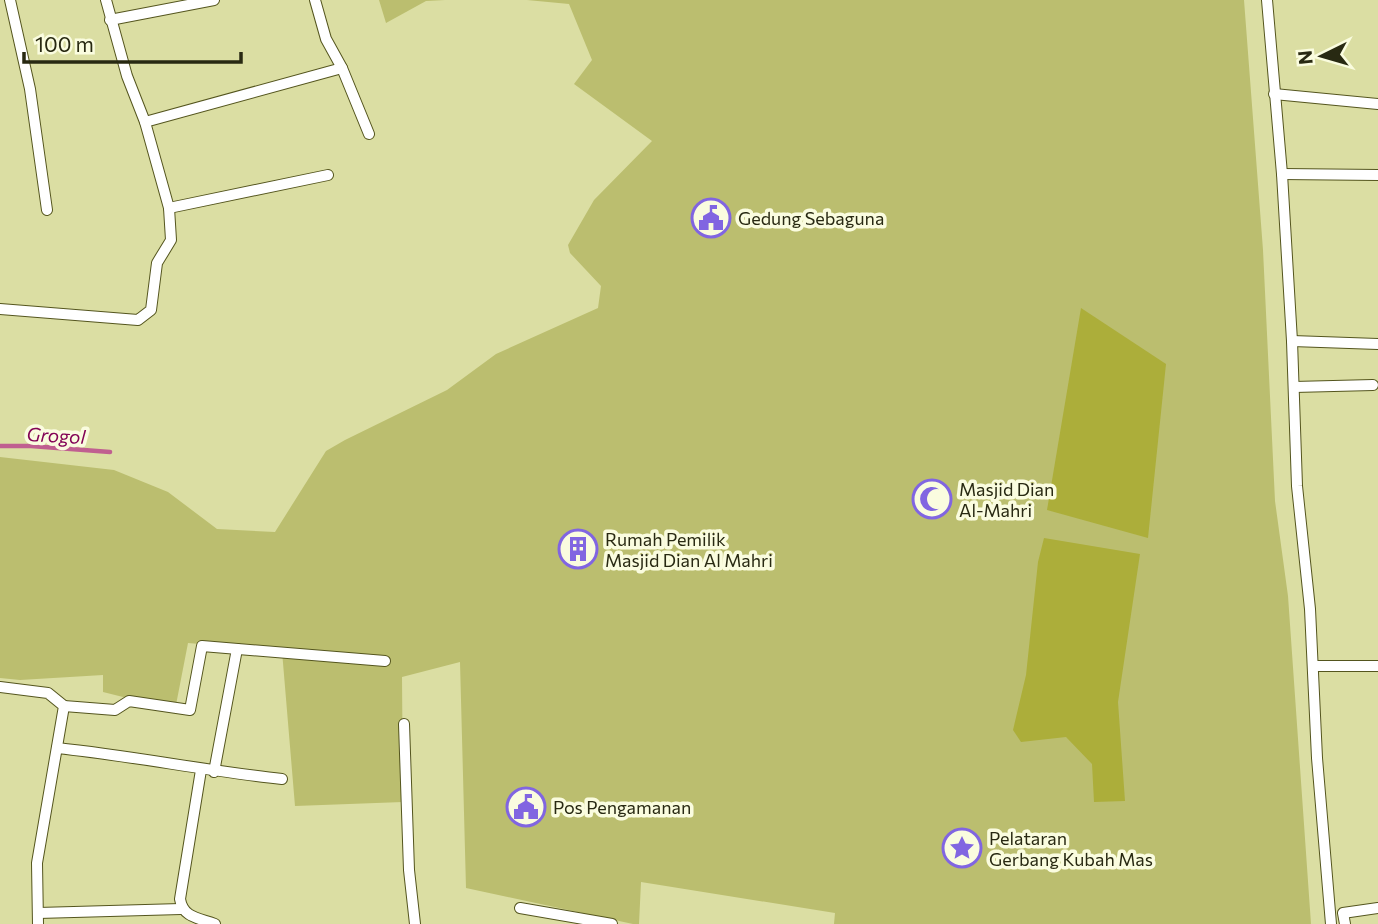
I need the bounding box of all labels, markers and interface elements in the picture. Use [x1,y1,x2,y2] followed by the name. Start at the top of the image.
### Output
[24,21,242,65] scale bar
[1287,21,1357,91] north arrow
[35,31,94,56] text: 100 m
[1292,49,1317,66] text: N
[690,197,732,239] public building icon: Gedung Sebaguna
[738,207,884,229] place label: Gedung Sebaguna
[26,422,87,448] water label: Grogol
[911,478,953,520] mosque icon: Masjid Dian Al-Mahri
[959,478,1054,521] place label: Masjid Dian Al-Mahri
[557,528,599,570] building icon: Rumah Pemilik Masjid Dian Al Mahri
[605,528,773,571] place label: Rumah Pemilik Masjid Dian Al Mahri
[505,786,547,828] public building icon: Pos Pengamanan
[553,796,691,818] place label: Pos Pengamanan
[941,827,983,869] place icon: Pelataran Gerbang Kubah Mas
[989,827,1153,870] place label: Pelataran Gerbang Kubah Mas

